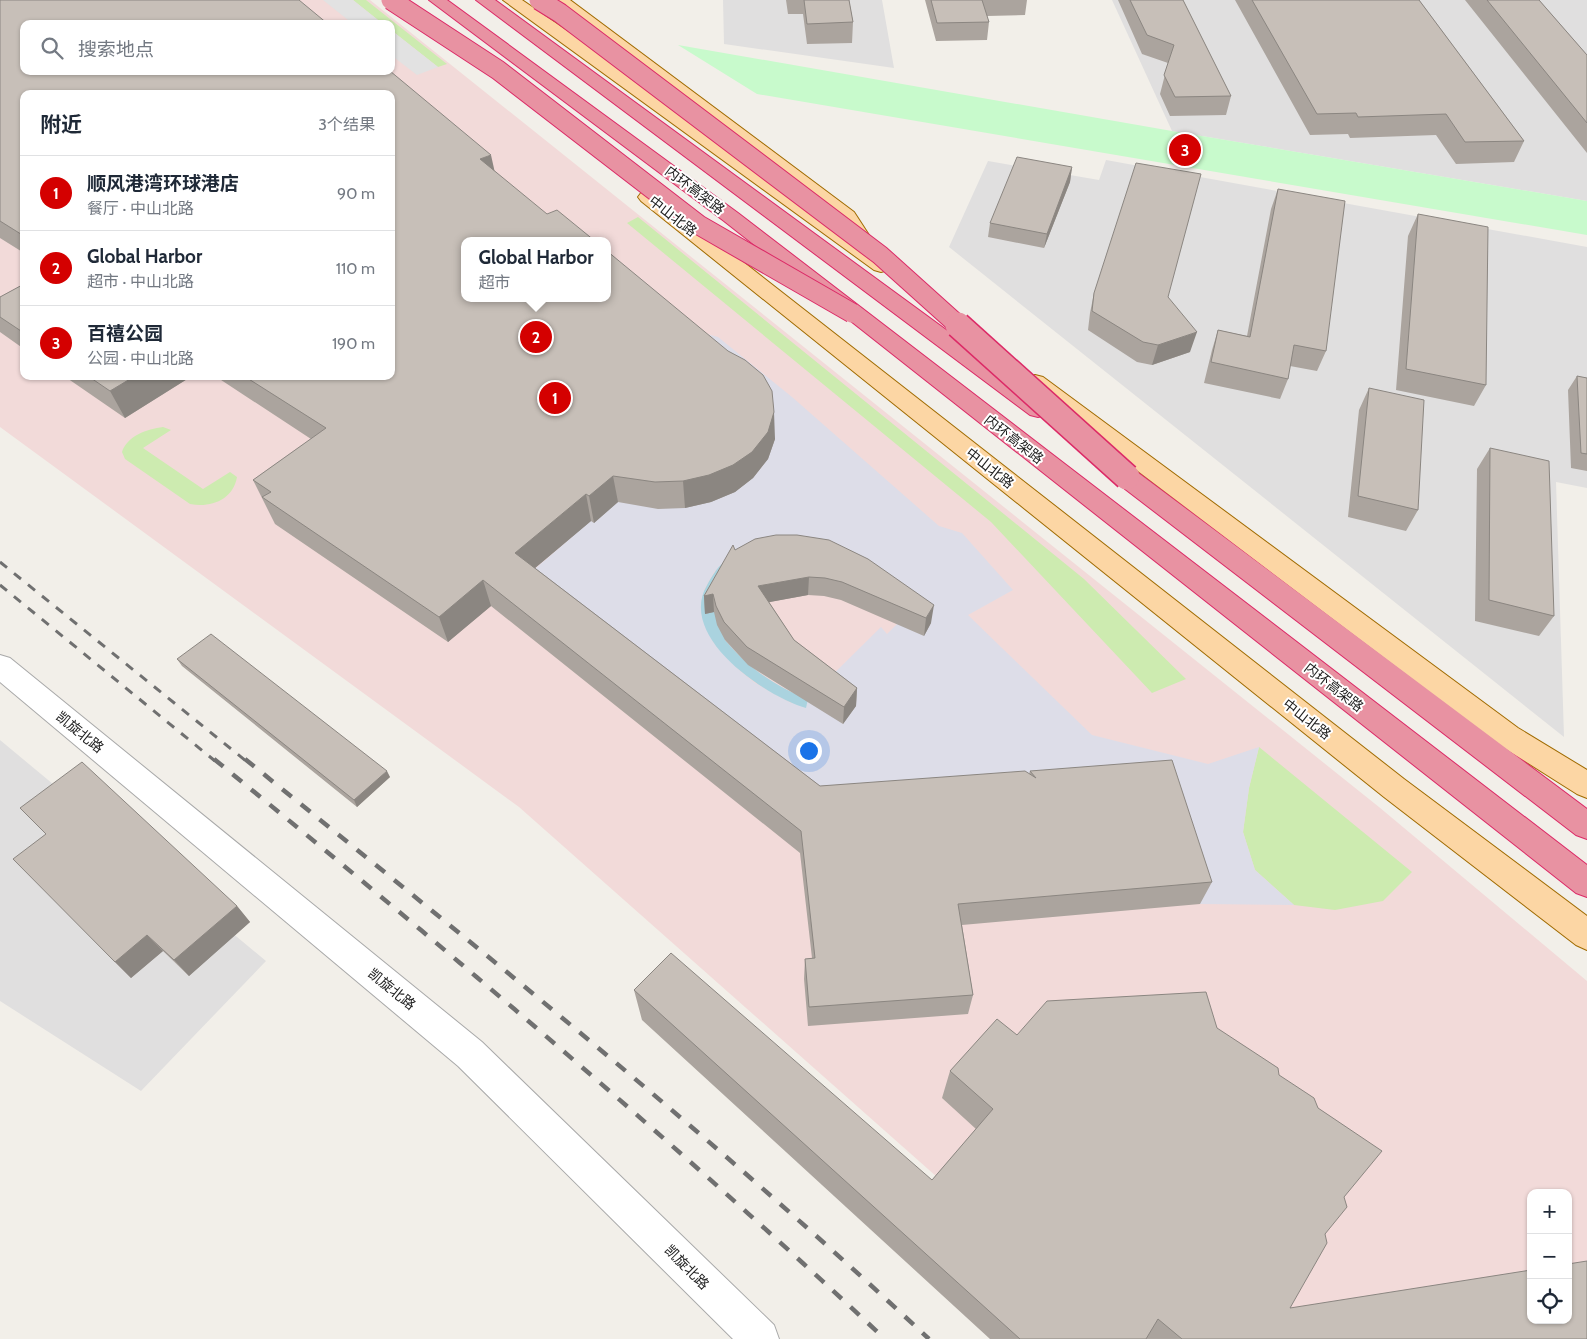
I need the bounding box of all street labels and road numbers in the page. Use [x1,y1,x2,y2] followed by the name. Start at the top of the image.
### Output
[662,162,728,218] street label: 内环高架路
[645,192,701,240] street label: 中山北路
[981,410,1047,468] street label: 内环高架路
[962,444,1018,492] street label: 中山北路
[1301,658,1367,716] street label: 内环高架路
[1279,695,1335,743] street label: 中山北路
[53,707,107,757] street label: 凯旋北路
[365,964,419,1014] street label: 凯旋北路
[661,1241,713,1293] street label: 凯旋北路

